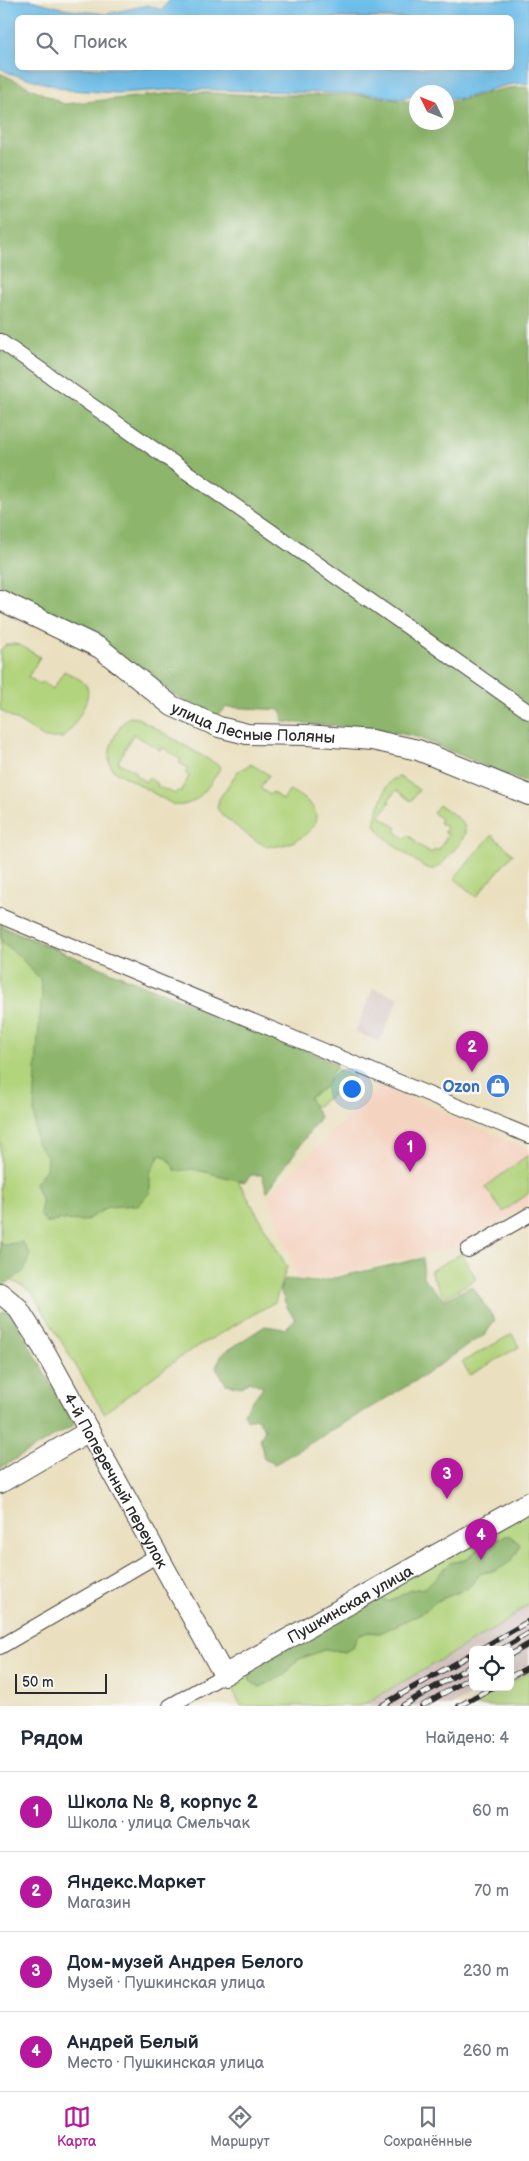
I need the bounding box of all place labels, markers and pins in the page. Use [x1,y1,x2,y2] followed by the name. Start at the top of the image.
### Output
[456,1031,488,1072] pin: 2
[485,1073,511,1099] shop icon: Ozon
[443,1078,480,1097] place label: Ozon
[394,1131,426,1172] pin: 1
[431,1458,463,1499] pin: 3
[465,1519,497,1560] pin: 4

